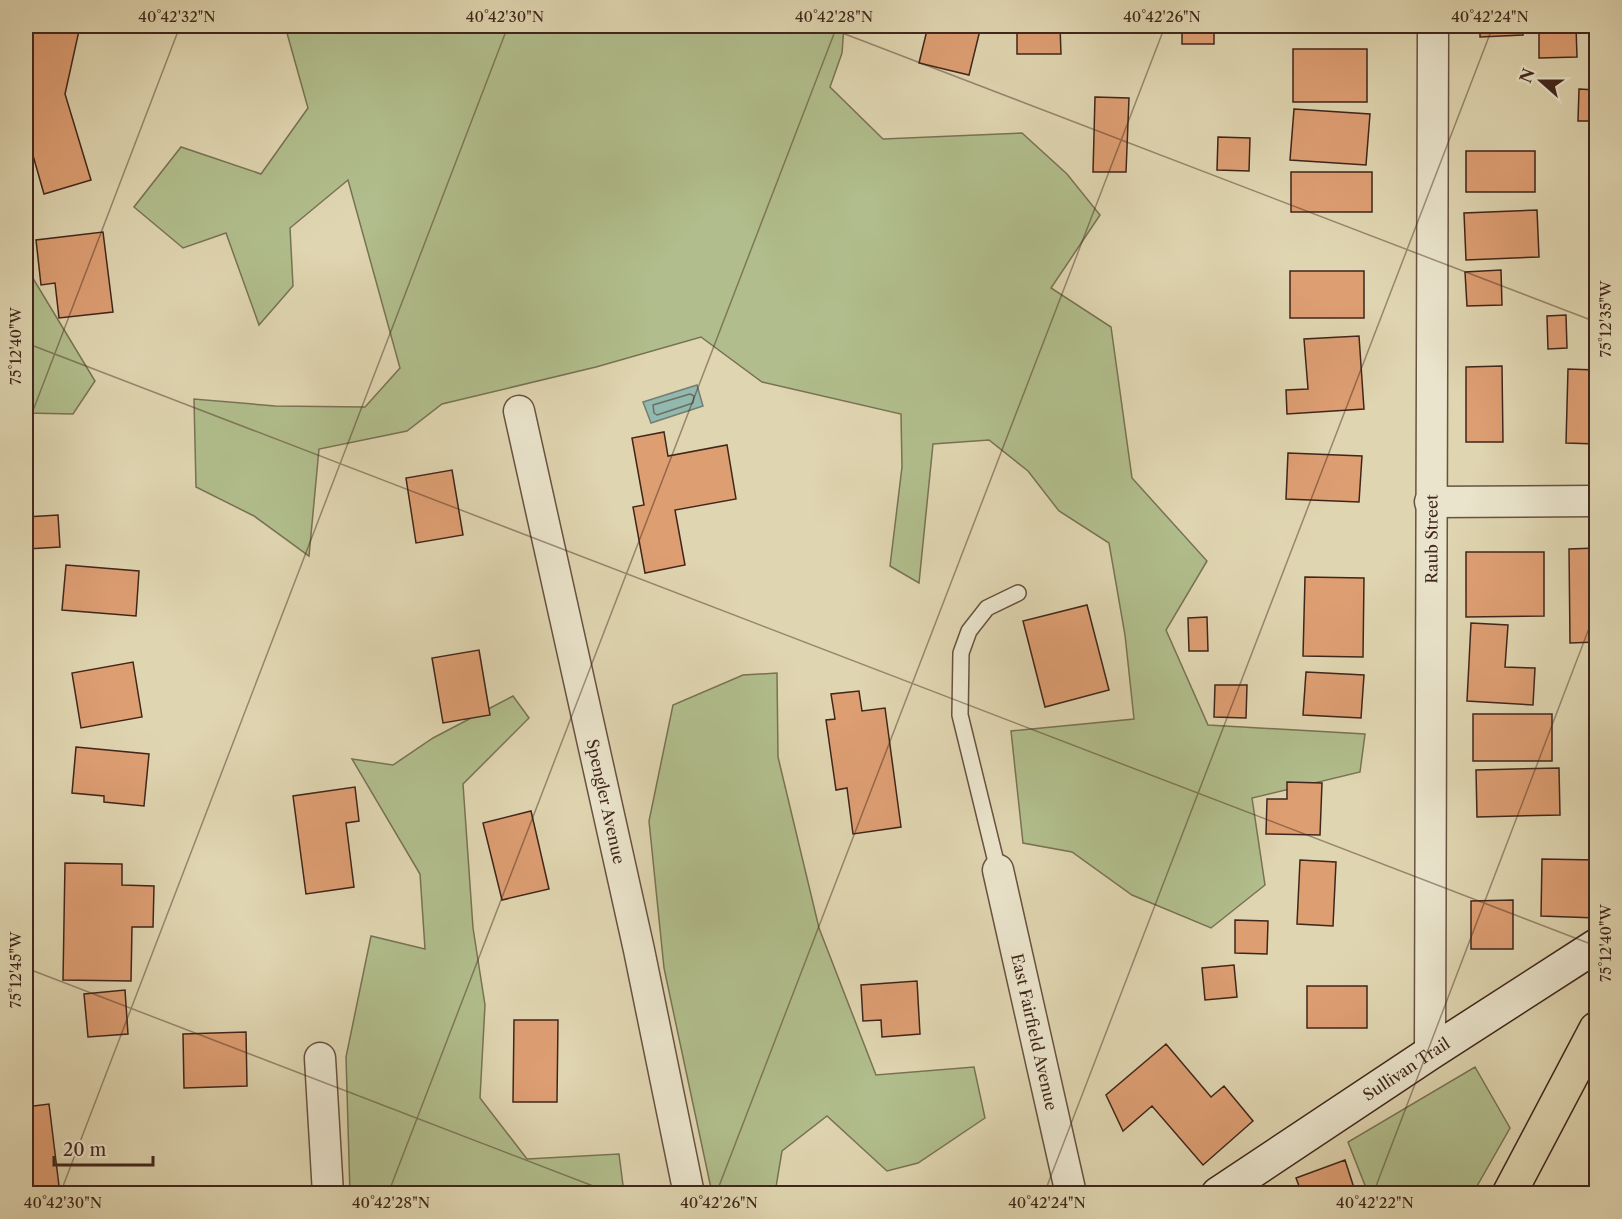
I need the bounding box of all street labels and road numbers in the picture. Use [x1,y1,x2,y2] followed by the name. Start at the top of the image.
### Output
[1421,494,1442,584] street label: Raub Street
[582,737,630,866] street label: Spengler Avenue
[1007,952,1062,1112] street label: East Fairfield Avenue
[1359,1033,1454,1105] street label: Sullivan Trail

